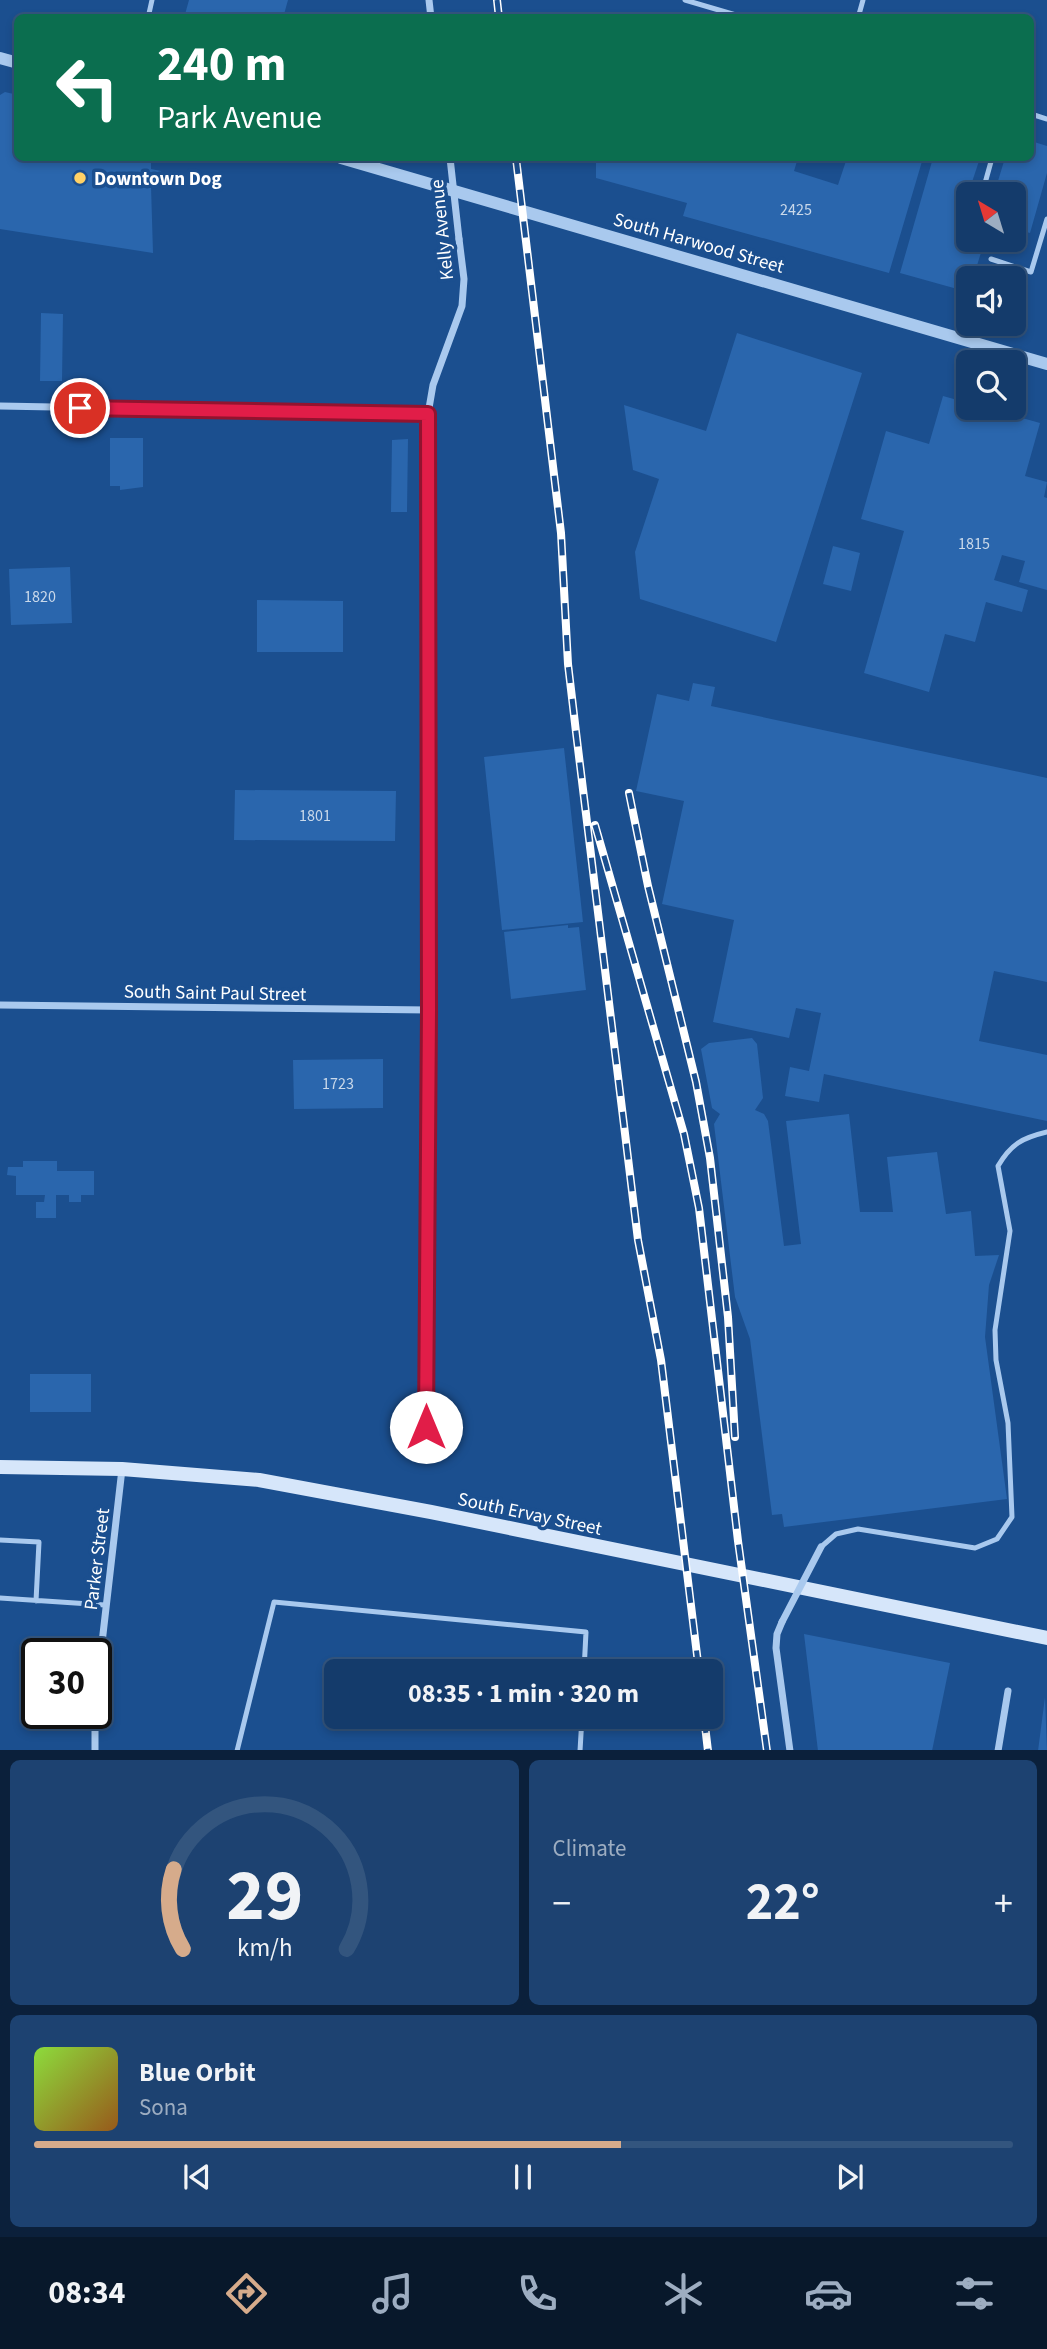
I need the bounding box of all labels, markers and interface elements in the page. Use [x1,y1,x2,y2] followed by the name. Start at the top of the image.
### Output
[157,30,286,100] text: 240 m
[42,42,133,133] icon: left
[157,95,322,141] text: Park Avenue
[94,166,222,193] place label: Downtown Dog
[72,170,88,186] marker: Downtown Dog
[424,178,461,282] street label: Kelly Avenue
[956,182,1026,252] north arrow
[956,182,1026,420] map controls
[780,199,812,221] house number: 2425
[610,206,788,281] street label: South Harwood Street
[956,266,1026,336] button: sound
[956,350,1026,420] button: search
[50,378,110,438] pin
[61,389,99,427] icon: arrive
[958,533,990,555] house number: 1815
[24,586,56,608] house number: 1820
[299,805,331,827] house number: 1801
[124,978,307,1009] street label: South Saint Paul Street
[322,1073,354,1095] house number: 1723
[389,1390,463,1464] position arrow
[455,1486,605,1543] street label: South Ervay Street
[78,1506,117,1612] street label: Parker Street
[21,1638,112,1729] speed limit sign: 30
[408,1675,639,1712] text: 08:35 · 1 min · 320 m
[553,1832,626,1865] text: Climate
[226,1844,303,1948] text: 29
[746,1866,820,1940] text: 22°
[553,1877,571,1931] text: −
[994,1877,1013,1931] text: +
[237,1929,292,1965] text: km/h
[139,2054,256,2091] text: Blue Orbit
[139,2091,188,2124] text: Sona
[178,2158,216,2196] icon: previous
[504,2158,542,2196] icon: pause
[831,2158,869,2196] icon: next
[222,2269,271,2318] icon: directions
[368,2269,417,2318] icon: music
[513,2269,562,2318] icon: phone
[659,2269,708,2318] icon: climate
[804,2269,853,2318] icon: car
[950,2269,999,2318] icon: filters
[48,2270,125,2316] text: 08:34

